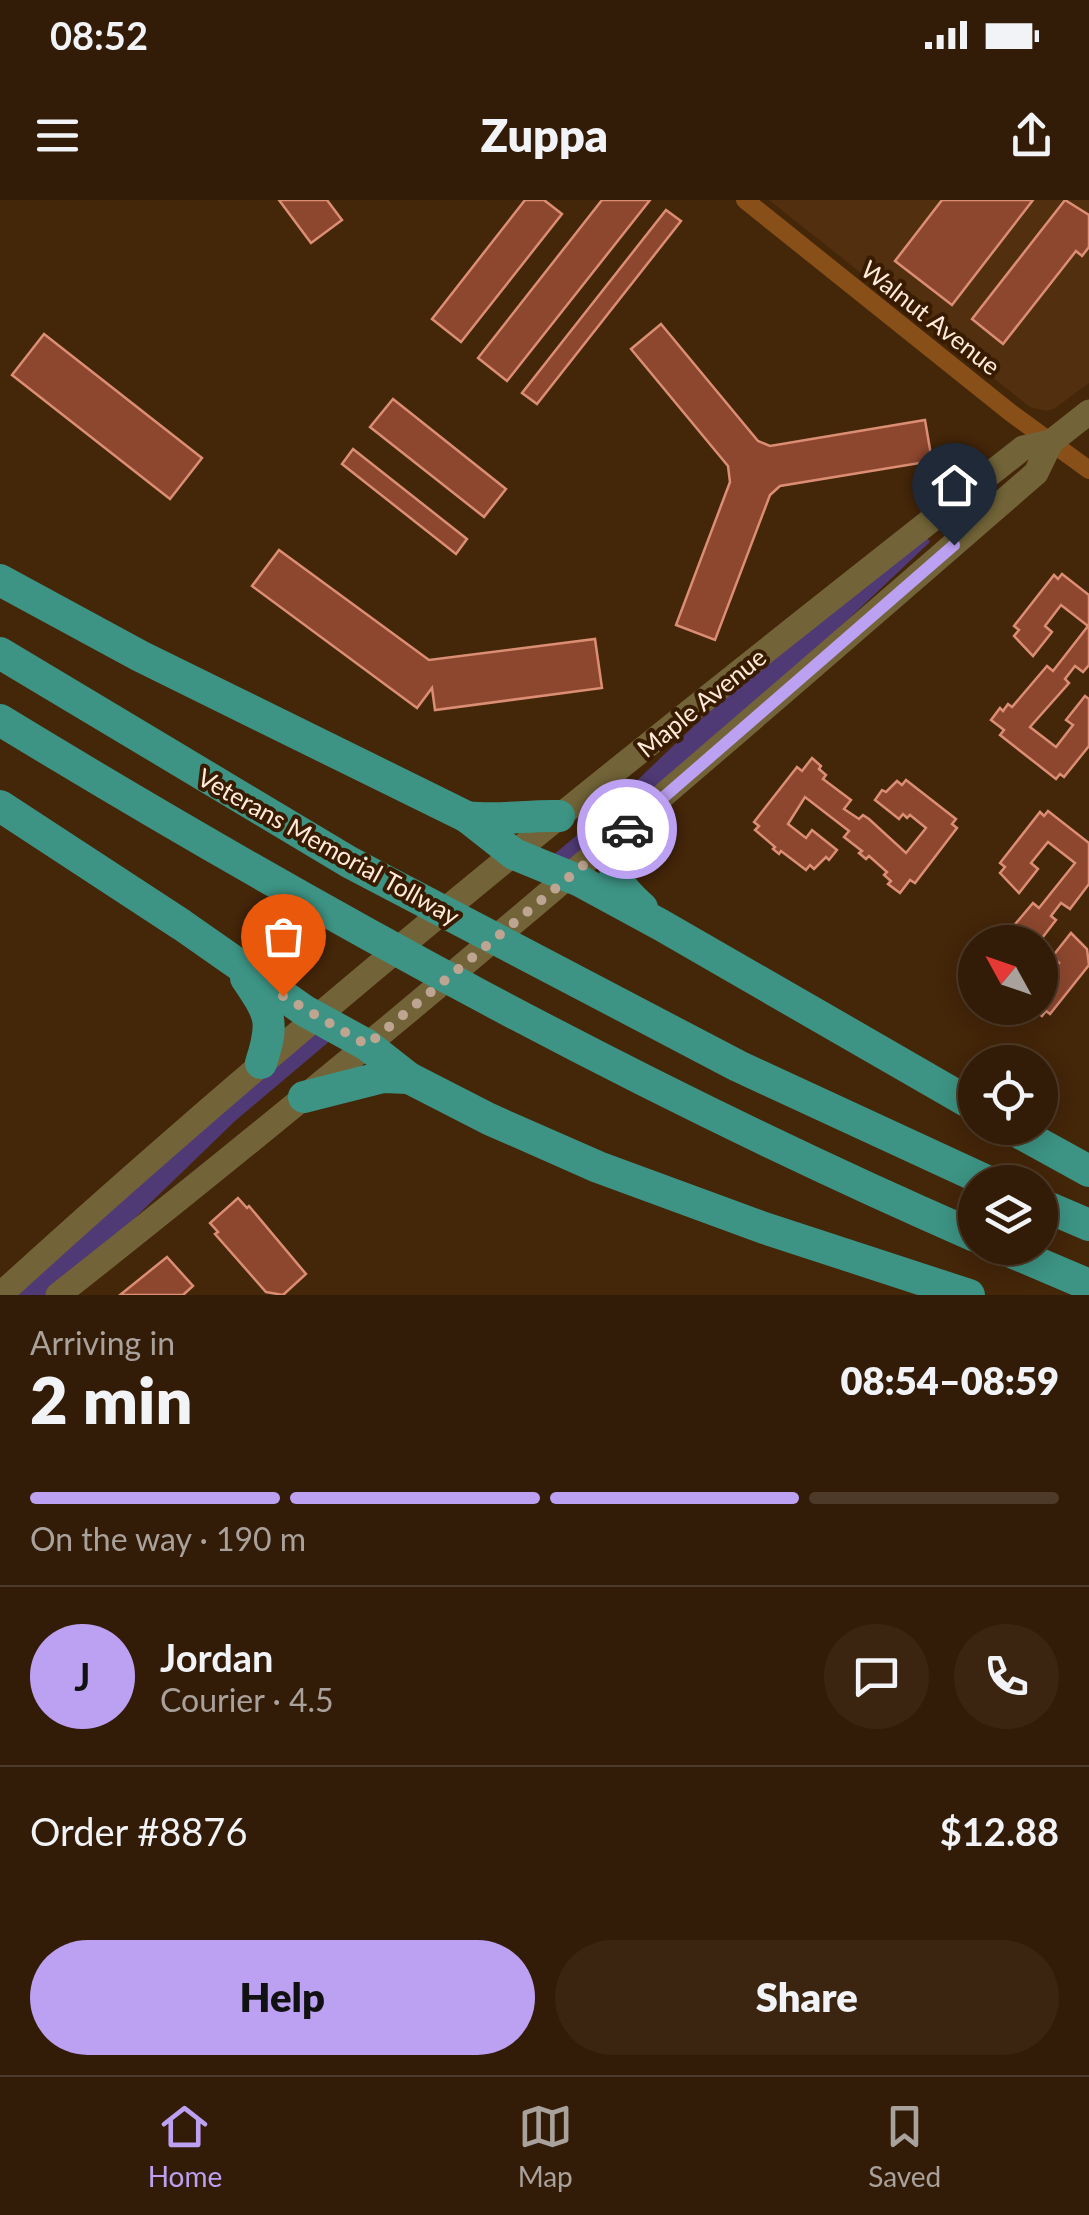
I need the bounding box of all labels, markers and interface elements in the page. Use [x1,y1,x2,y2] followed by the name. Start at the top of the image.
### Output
[50,12,148,58] text: 08:52
[30,108,85,163] icon: menu
[481,108,608,162] text: Zuppa
[1004,108,1059,163] icon: share
[856,253,1006,381] street label: Walnut Avenue
[912,443,997,546] pin
[927,458,982,513] icon: home
[631,641,771,763] street label: Maple Avenue
[193,761,465,931] street label: Veterans Memorial Tollway
[577,779,677,879] courier
[600,802,655,857] icon: car
[241,894,326,997] pin
[256,909,311,964] icon: bag
[958,925,1058,1025] north arrow
[958,925,1058,1265] map controls
[958,1045,1058,1145] button: locate
[958,1165,1058,1265] button: layers
[30,1323,175,1362] text: Arriving in
[840,1357,1059,1403] text: 08:54–08:59
[30,1360,192,1438] text: 2 min
[30,1519,306,1558] text: On the way · 190 m
[824,1624,929,1729] button: chat
[954,1624,1059,1729] button: phone
[160,1634,273,1680] text: Jordan
[74,1653,91,1699] text: J
[160,1680,334,1719] text: Courier · 4.5
[30,1808,247,1854] text: Order #8876
[940,1808,1059,1854] text: $12.88
[30,1940,535,2055] button: Help
[555,1940,1059,2055] button: Share
[148,2099,222,2193] tab: Home
[518,2099,573,2193] tab: Map
[868,2099,941,2193] tab: Saved

